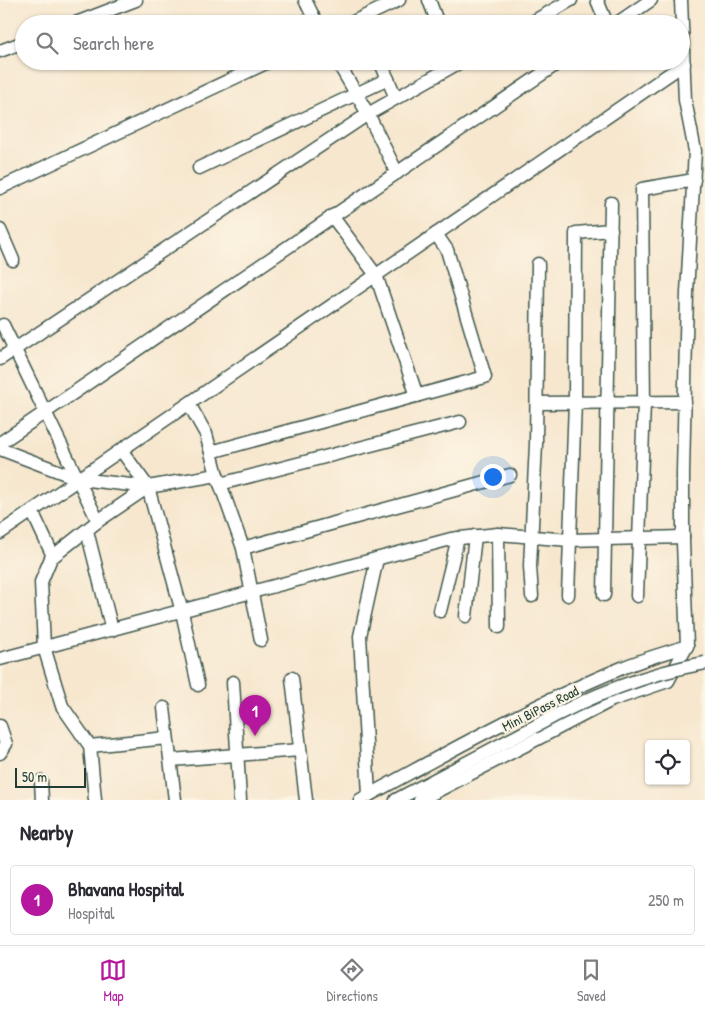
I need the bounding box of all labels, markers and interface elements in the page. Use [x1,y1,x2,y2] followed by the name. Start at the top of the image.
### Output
[15,15,690,70] search box
[33,29,61,57] icon: search
[73,30,154,56] text: Search here
[480,464,506,490] your location
[498,680,582,735] street label: Mini BiPass Road
[239,695,271,736] pin: 1
[645,740,690,785] map controls
[645,740,690,785] button: locate
[15,765,86,788] scale bar
[22,767,47,786] text: 50 m
[20,818,73,847] text: Nearby
[68,876,184,902] text: Bhavana Hospital
[34,889,40,911] text: 1
[648,889,684,911] text: 250 m
[68,902,115,924] text: Hospital
[99,956,127,1005] tab: Map
[326,956,378,1005] tab: Directions
[577,956,606,1005] tab: Saved

